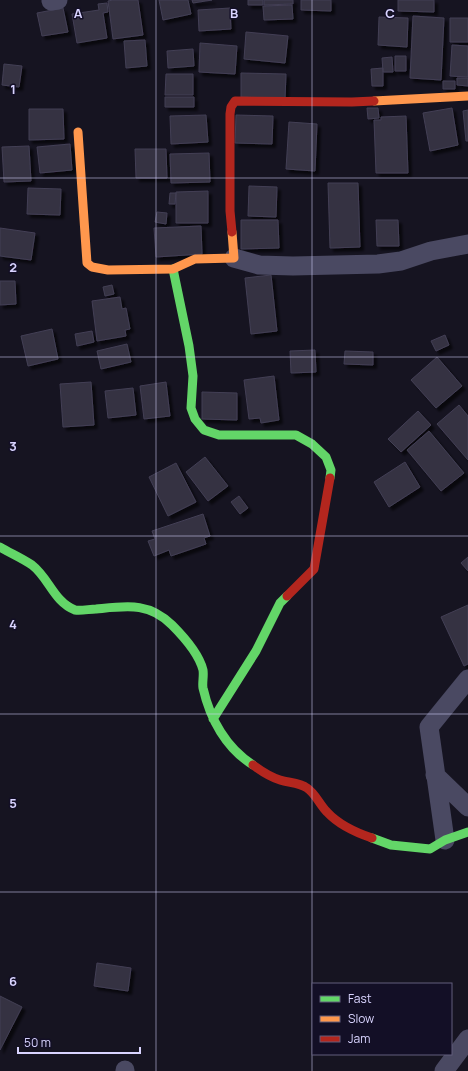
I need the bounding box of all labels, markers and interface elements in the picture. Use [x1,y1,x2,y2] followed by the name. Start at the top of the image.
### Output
[74,4,83,22] text: A
[230,4,238,22] text: B
[385,4,395,22] text: C
[10,80,16,98] text: 1
[9,258,17,276] text: 2
[9,437,17,455] text: 3
[9,615,17,633] text: 4
[9,794,17,812] text: 5
[9,972,17,990] text: 6
[312,983,452,1055] legend
[348,990,372,1007] text: Fast
[348,1010,374,1027] text: Slow
[18,1029,140,1055] scale bar
[348,1030,370,1047] text: Jam
[24,1034,51,1051] text: 50 m

